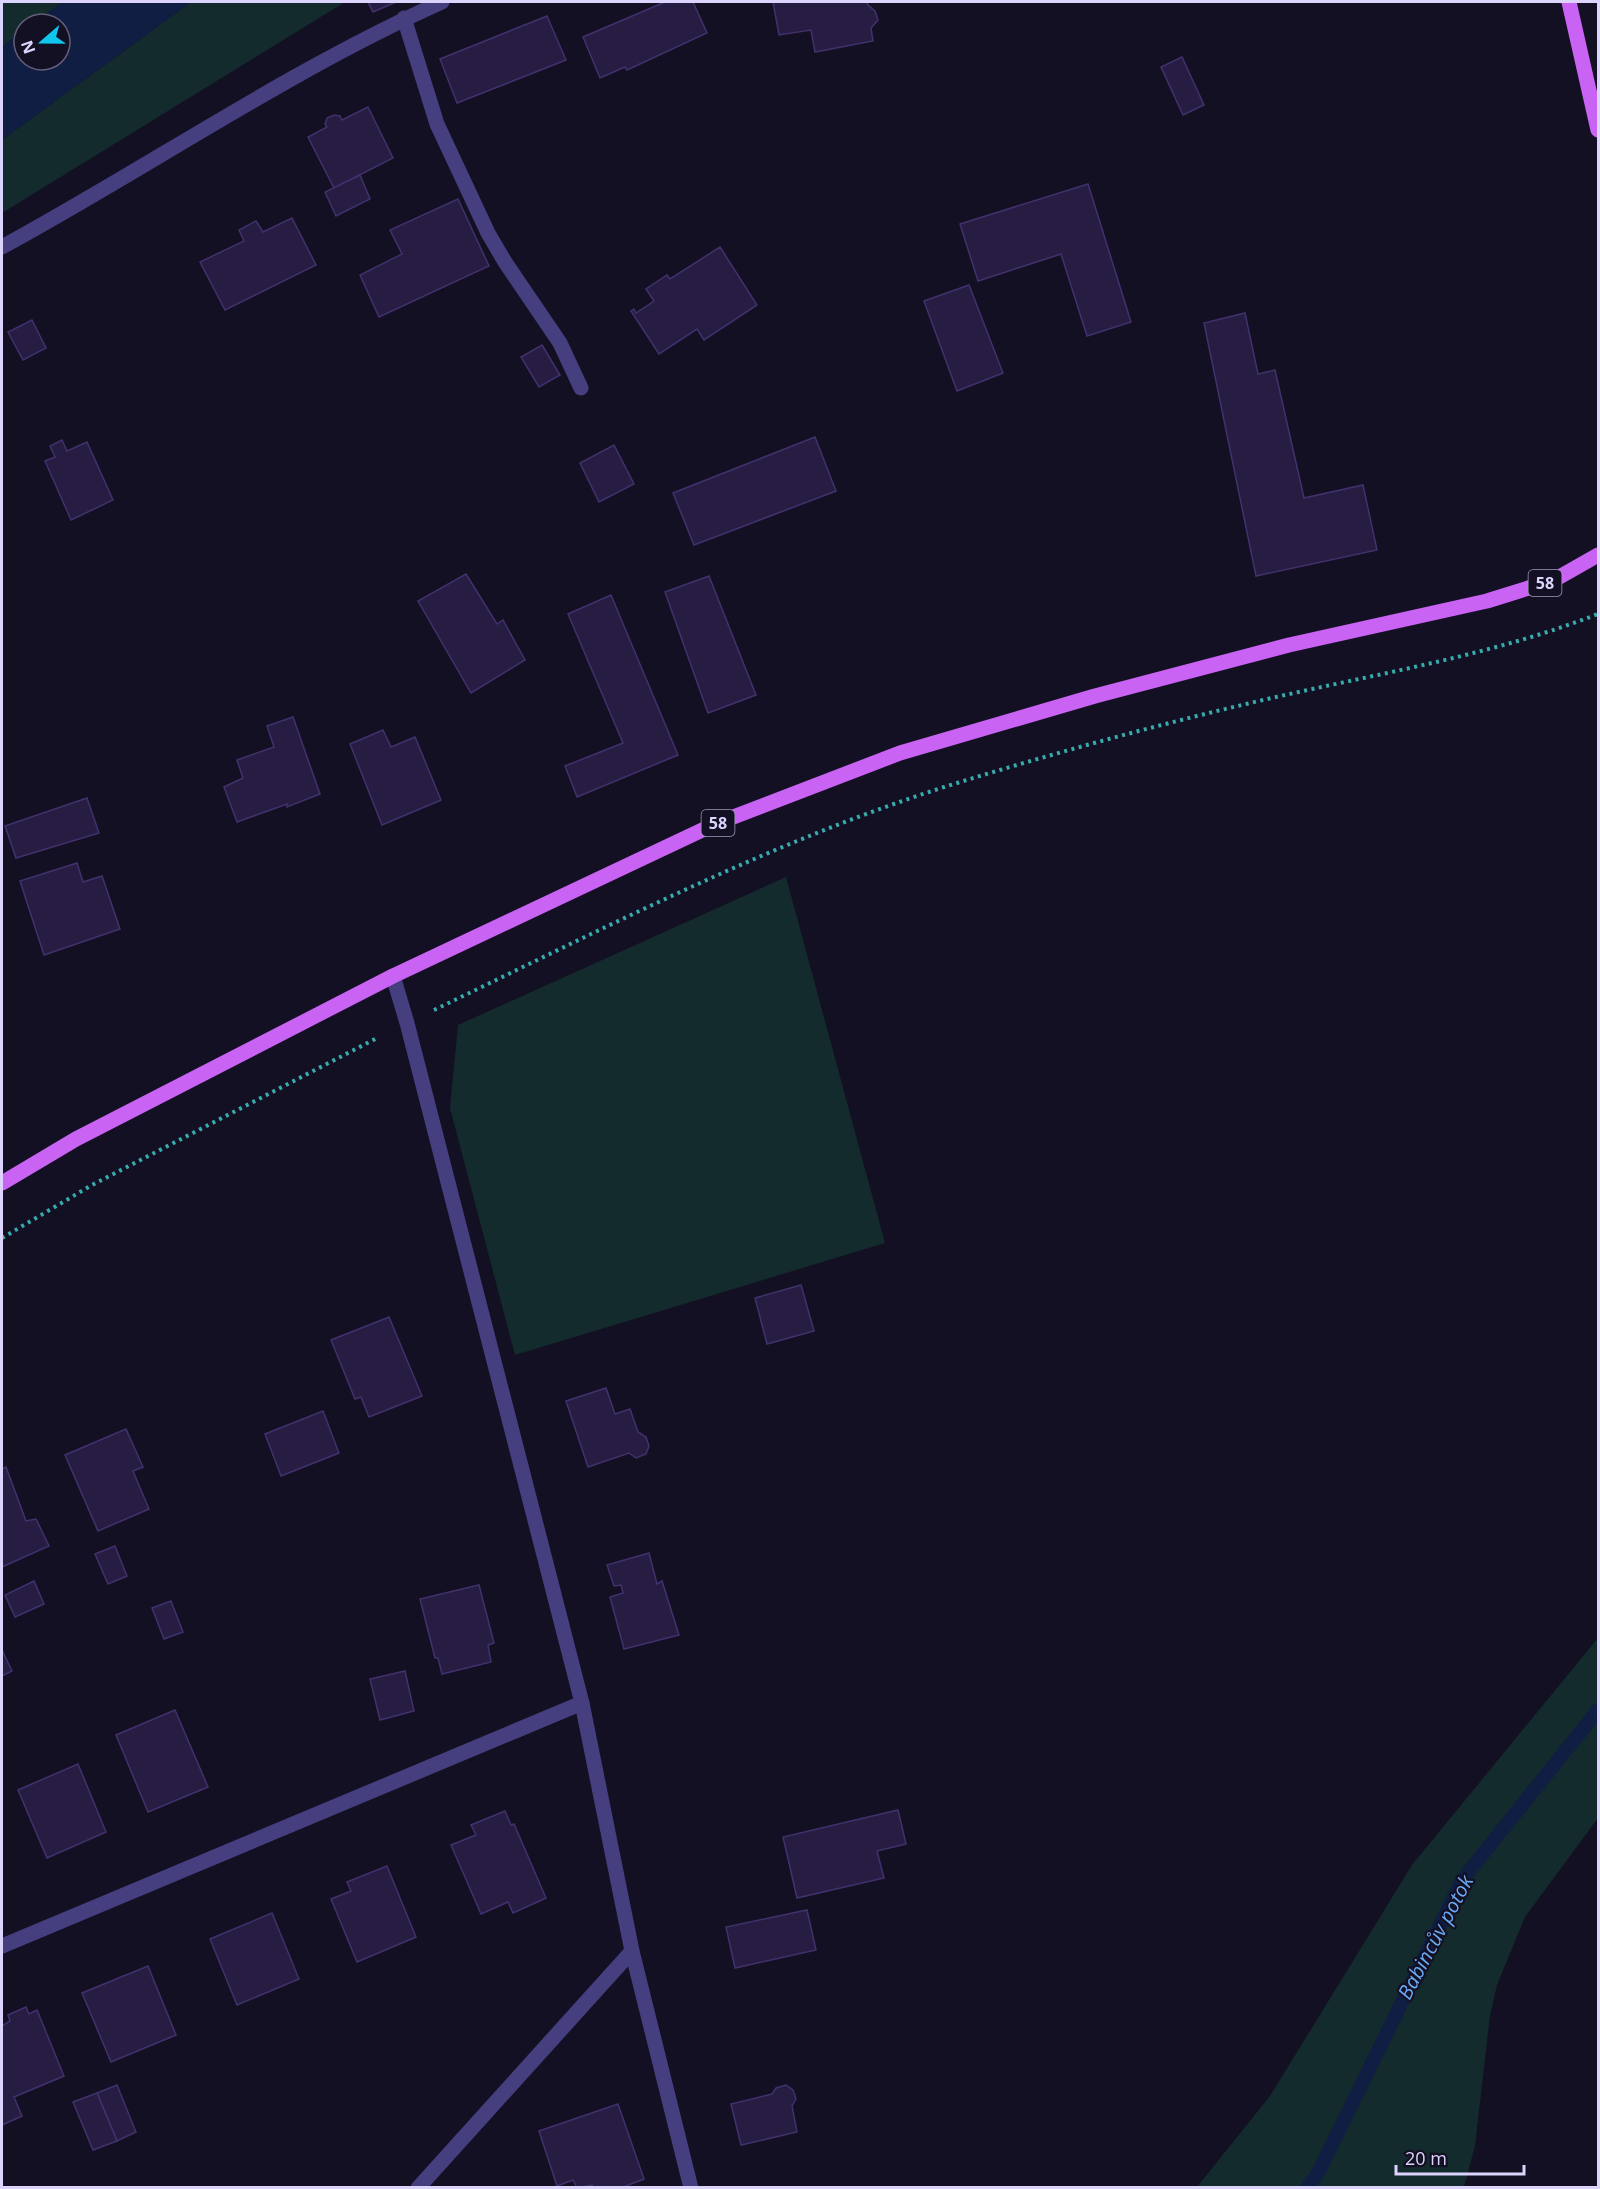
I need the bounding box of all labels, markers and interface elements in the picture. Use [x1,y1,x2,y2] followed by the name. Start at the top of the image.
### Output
[12,12,72,72] north arrow
[15,37,40,57] text: N
[1528,570,1562,596] road number: 58
[702,810,734,836] road number: 58
[1391,1869,1480,2004] water label: Babincův potok
[1396,2138,1524,2176] scale bar
[1405,2146,1447,2170] text: 20 m

